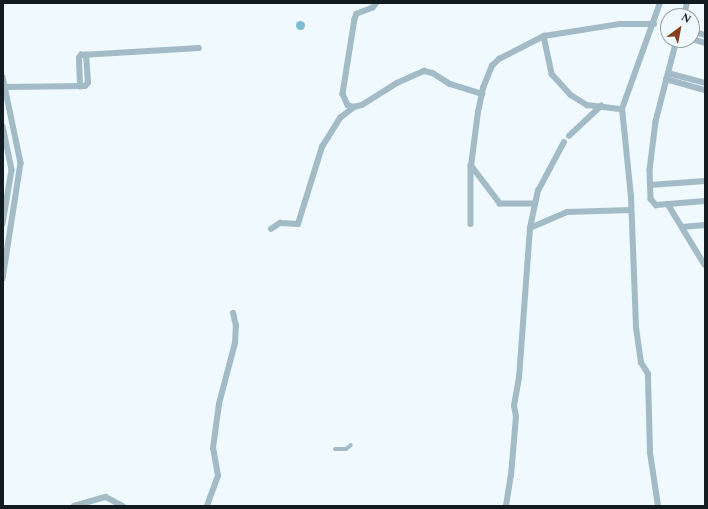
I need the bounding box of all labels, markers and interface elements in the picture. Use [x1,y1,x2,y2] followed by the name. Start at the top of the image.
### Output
[660,8,700,48] north arrow
[678,9,694,28] text: N

